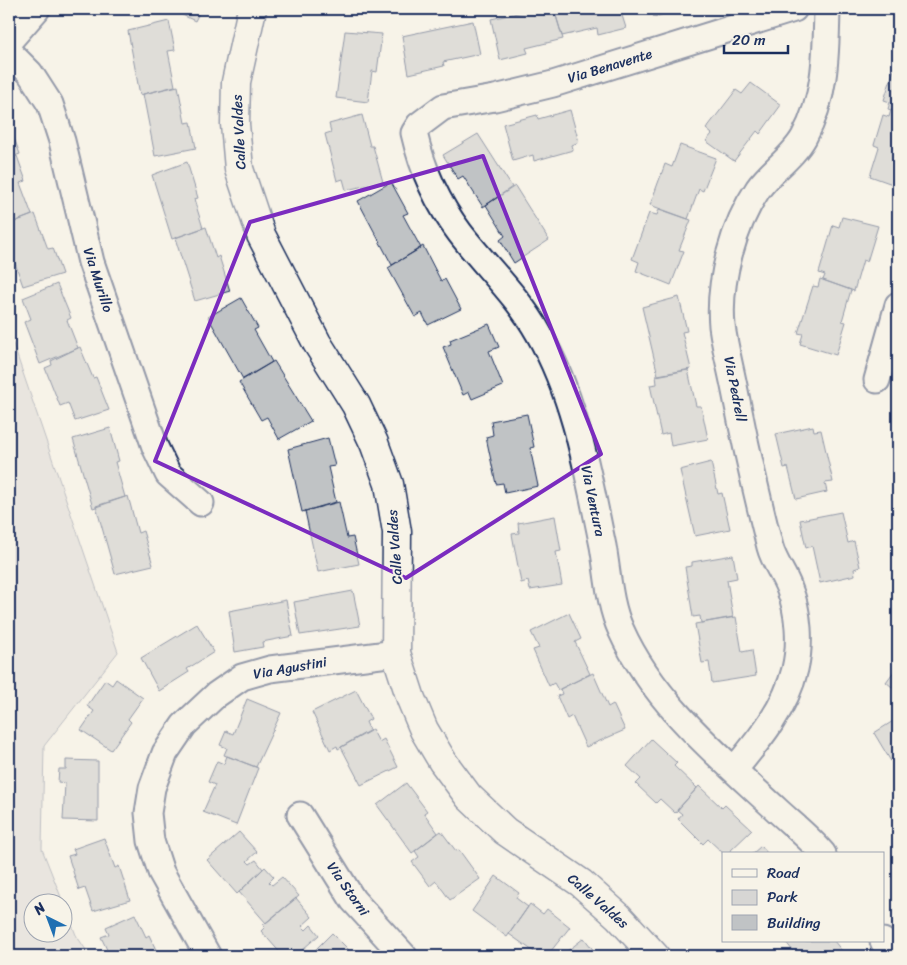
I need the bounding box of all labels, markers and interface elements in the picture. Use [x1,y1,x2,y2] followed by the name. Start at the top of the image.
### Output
[724,22,788,54] scale bar
[732,27,766,53] text: 20 m
[565,41,656,91] street label: Via Benavente
[225,93,253,170] street label: Calle Valdes
[76,244,120,316] street label: Via Murillo
[716,354,754,425] street label: Via Pedrell
[573,463,613,540] street label: Via Ventura
[380,508,410,585] street label: Calle Valdes
[251,649,330,687] street label: Via Agustini
[722,852,884,942] legend
[320,856,377,922] street label: Via Storni
[767,860,800,886] text: Road
[562,867,635,935] street label: Calle Valdes
[767,884,798,910] text: Park
[22,892,72,942] north arrow
[27,896,52,922] text: N
[767,910,821,936] text: Building

